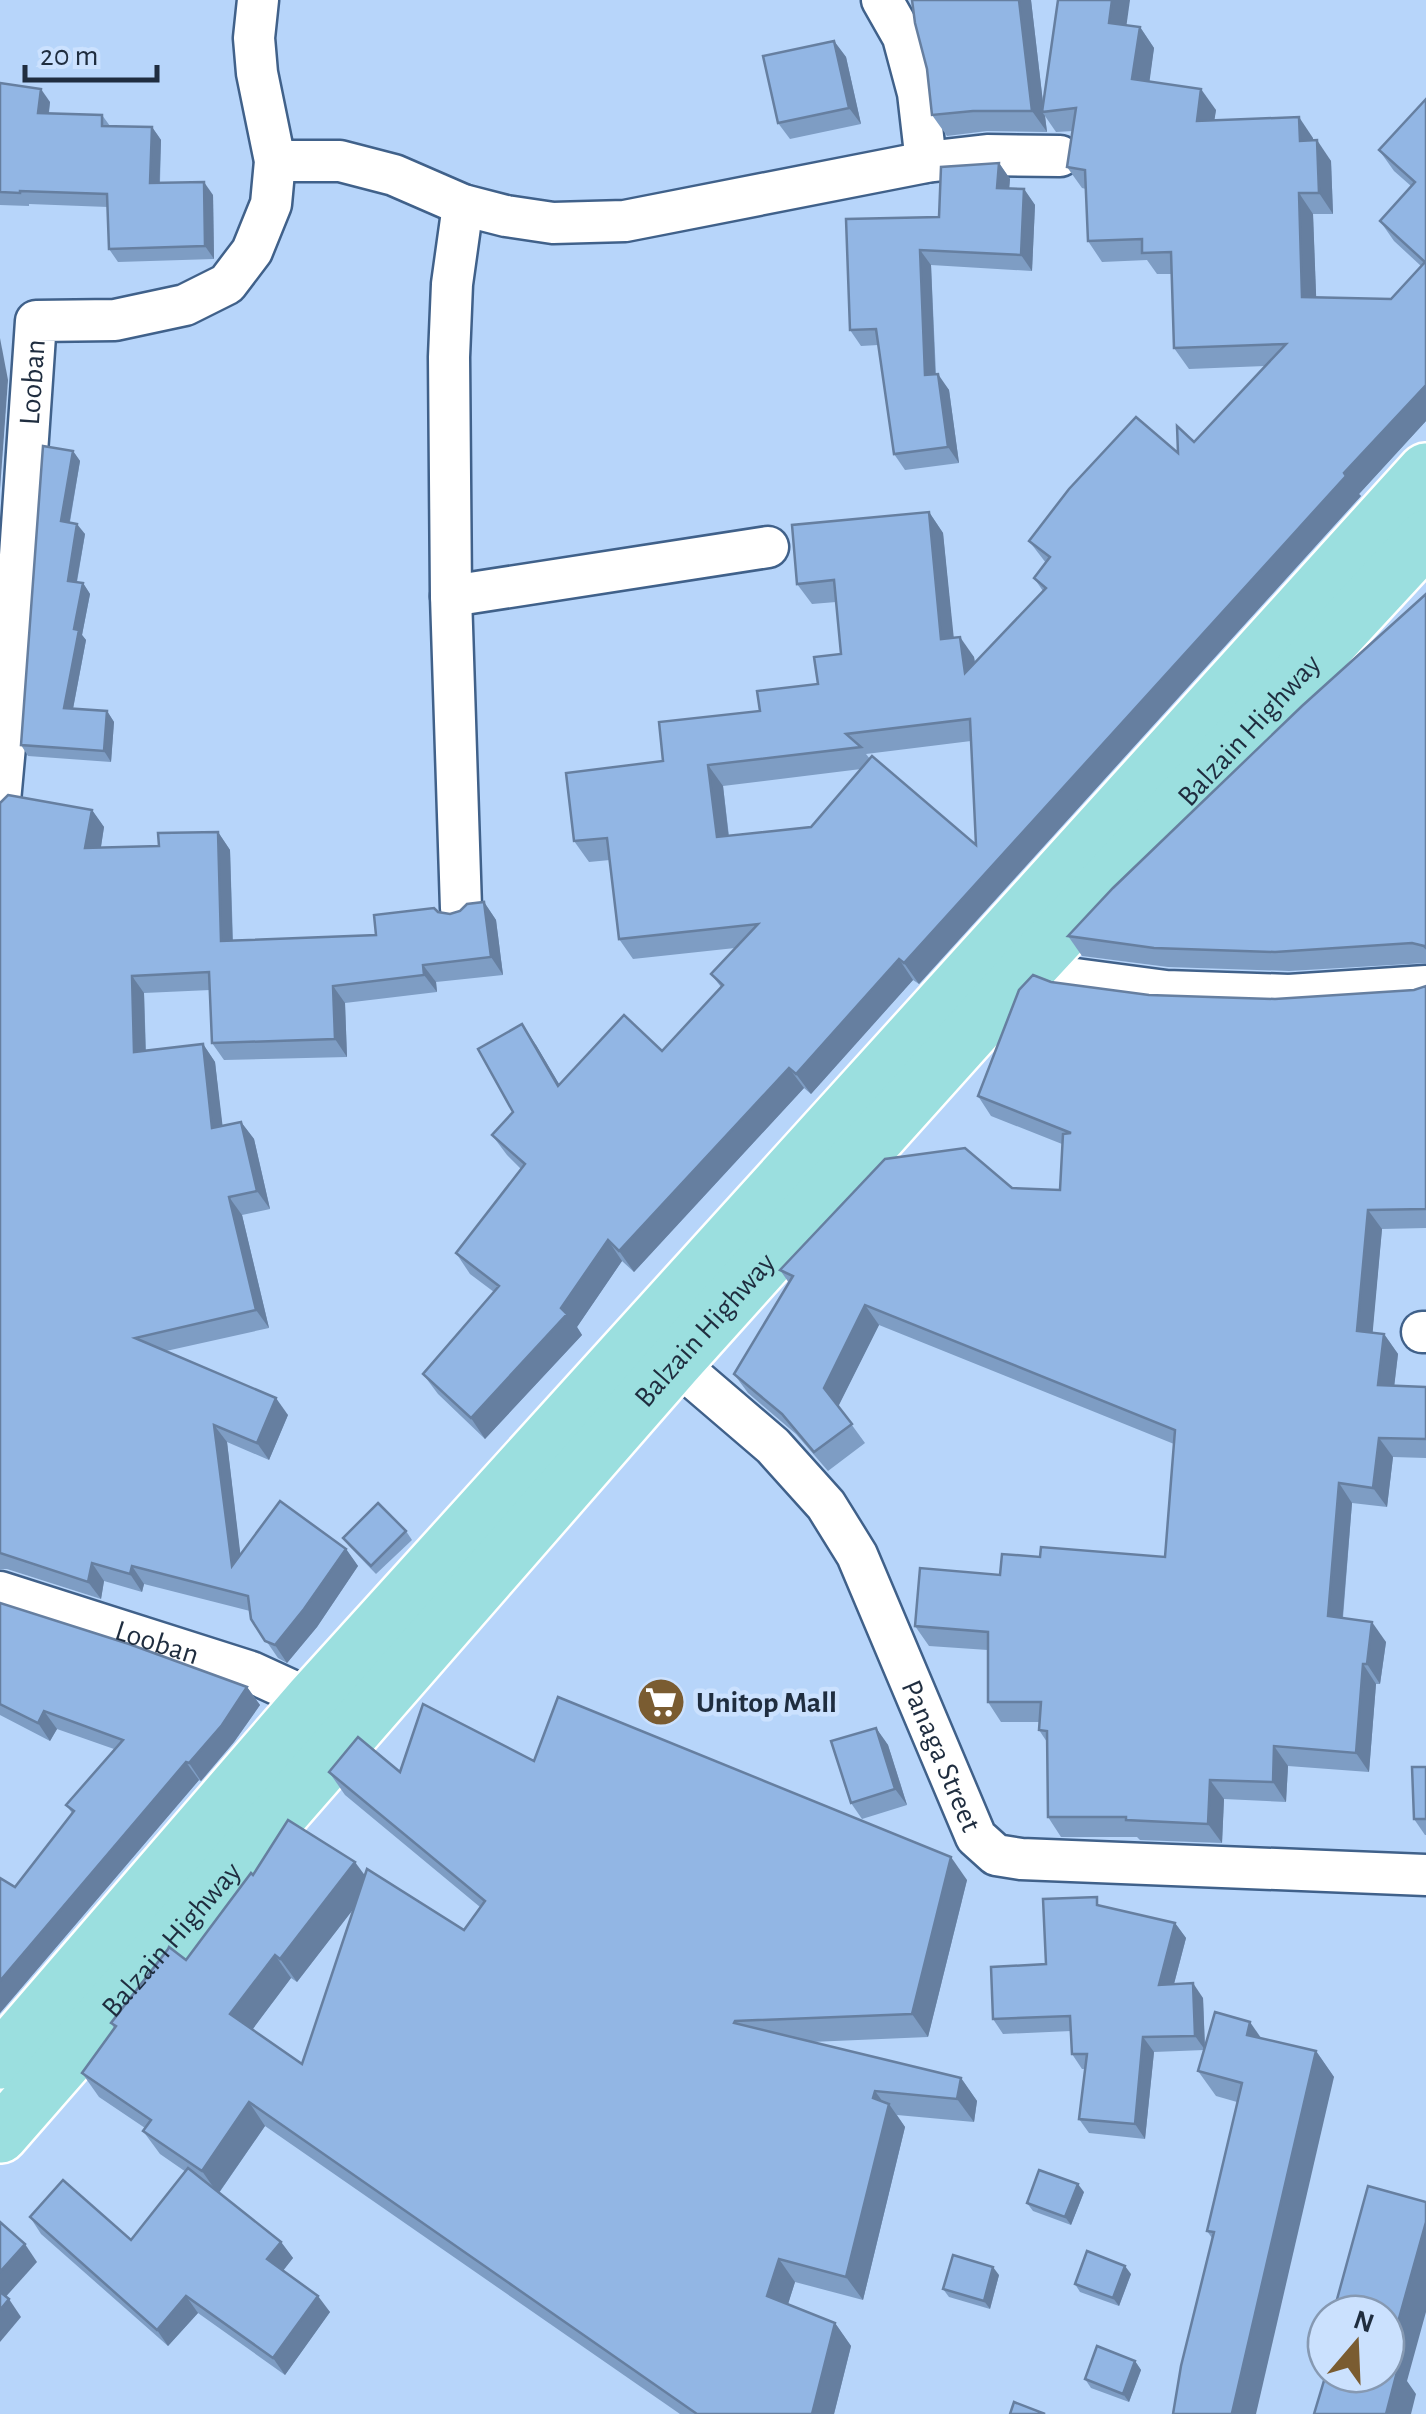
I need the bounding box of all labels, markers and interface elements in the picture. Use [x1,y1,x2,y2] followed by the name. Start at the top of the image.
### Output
[25,20,158,82] scale bar
[40,41,98,71] text: 20 m
[15,338,51,426] street label: Looban
[1172,649,1327,812] street label: Balzain Highway
[629,1247,781,1413] street label: Balzain Highway
[111,1616,202,1670] street label: Looban
[635,1676,687,1728] supermarket icon: Unitop Mall
[896,1676,986,1837] street label: Panaga Street
[696,1688,837,1718] place label: Unitop Mall
[96,1856,247,2023] street label: Balzain Highway
[1306,2294,1406,2394] north arrow
[1350,2306,1377,2339] text: N

